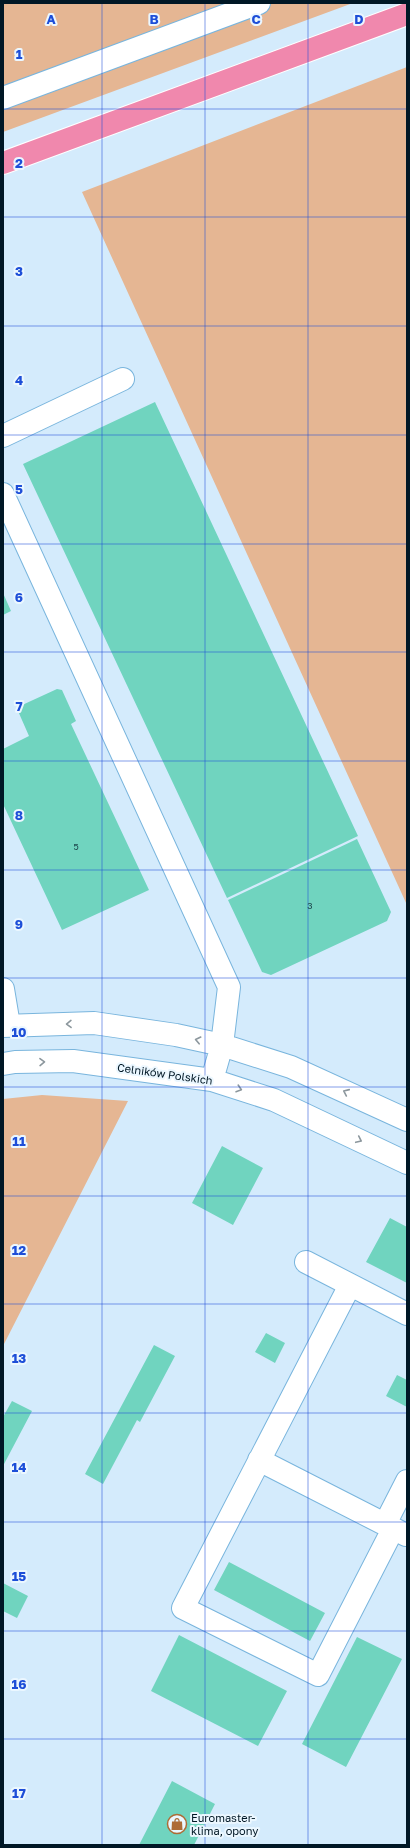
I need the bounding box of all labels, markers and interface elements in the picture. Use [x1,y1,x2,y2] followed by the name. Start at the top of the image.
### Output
[46,11,56,27] text: A
[149,11,159,27] text: B
[251,11,261,27] text: C
[354,11,364,27] text: D
[16,46,23,62] text: 1
[15,155,23,171] text: 2
[15,263,23,279] text: 3
[15,372,23,388] text: 4
[15,481,23,497] text: 5
[15,589,23,605] text: 6
[15,698,23,714] text: 7
[15,807,23,823] text: 8
[73,841,79,852] house number: 5
[307,900,313,911] house number: 3
[15,916,23,932] text: 9
[66,1020,72,1028] one-way arrow
[11,1024,27,1040] text: 10
[194,1036,201,1044] one-way arrow
[39,1057,45,1066] one-way arrow
[117,1060,214,1087] street label: Celników Polskich
[235,1084,242,1093] one-way arrow
[343,1089,351,1097] one-way arrow
[12,1133,26,1149] text: 11
[354,1135,362,1143] one-way arrow
[12,1242,26,1258] text: 12
[12,1350,26,1366] text: 13
[12,1459,26,1475] text: 14
[12,1568,26,1584] text: 15
[12,1676,26,1692] text: 16
[12,1785,26,1801] text: 17
[191,1811,258,1837] place label: Euromaster- klima, opony
[166,1813,188,1835] shop icon: Euromaster- klima, opony

